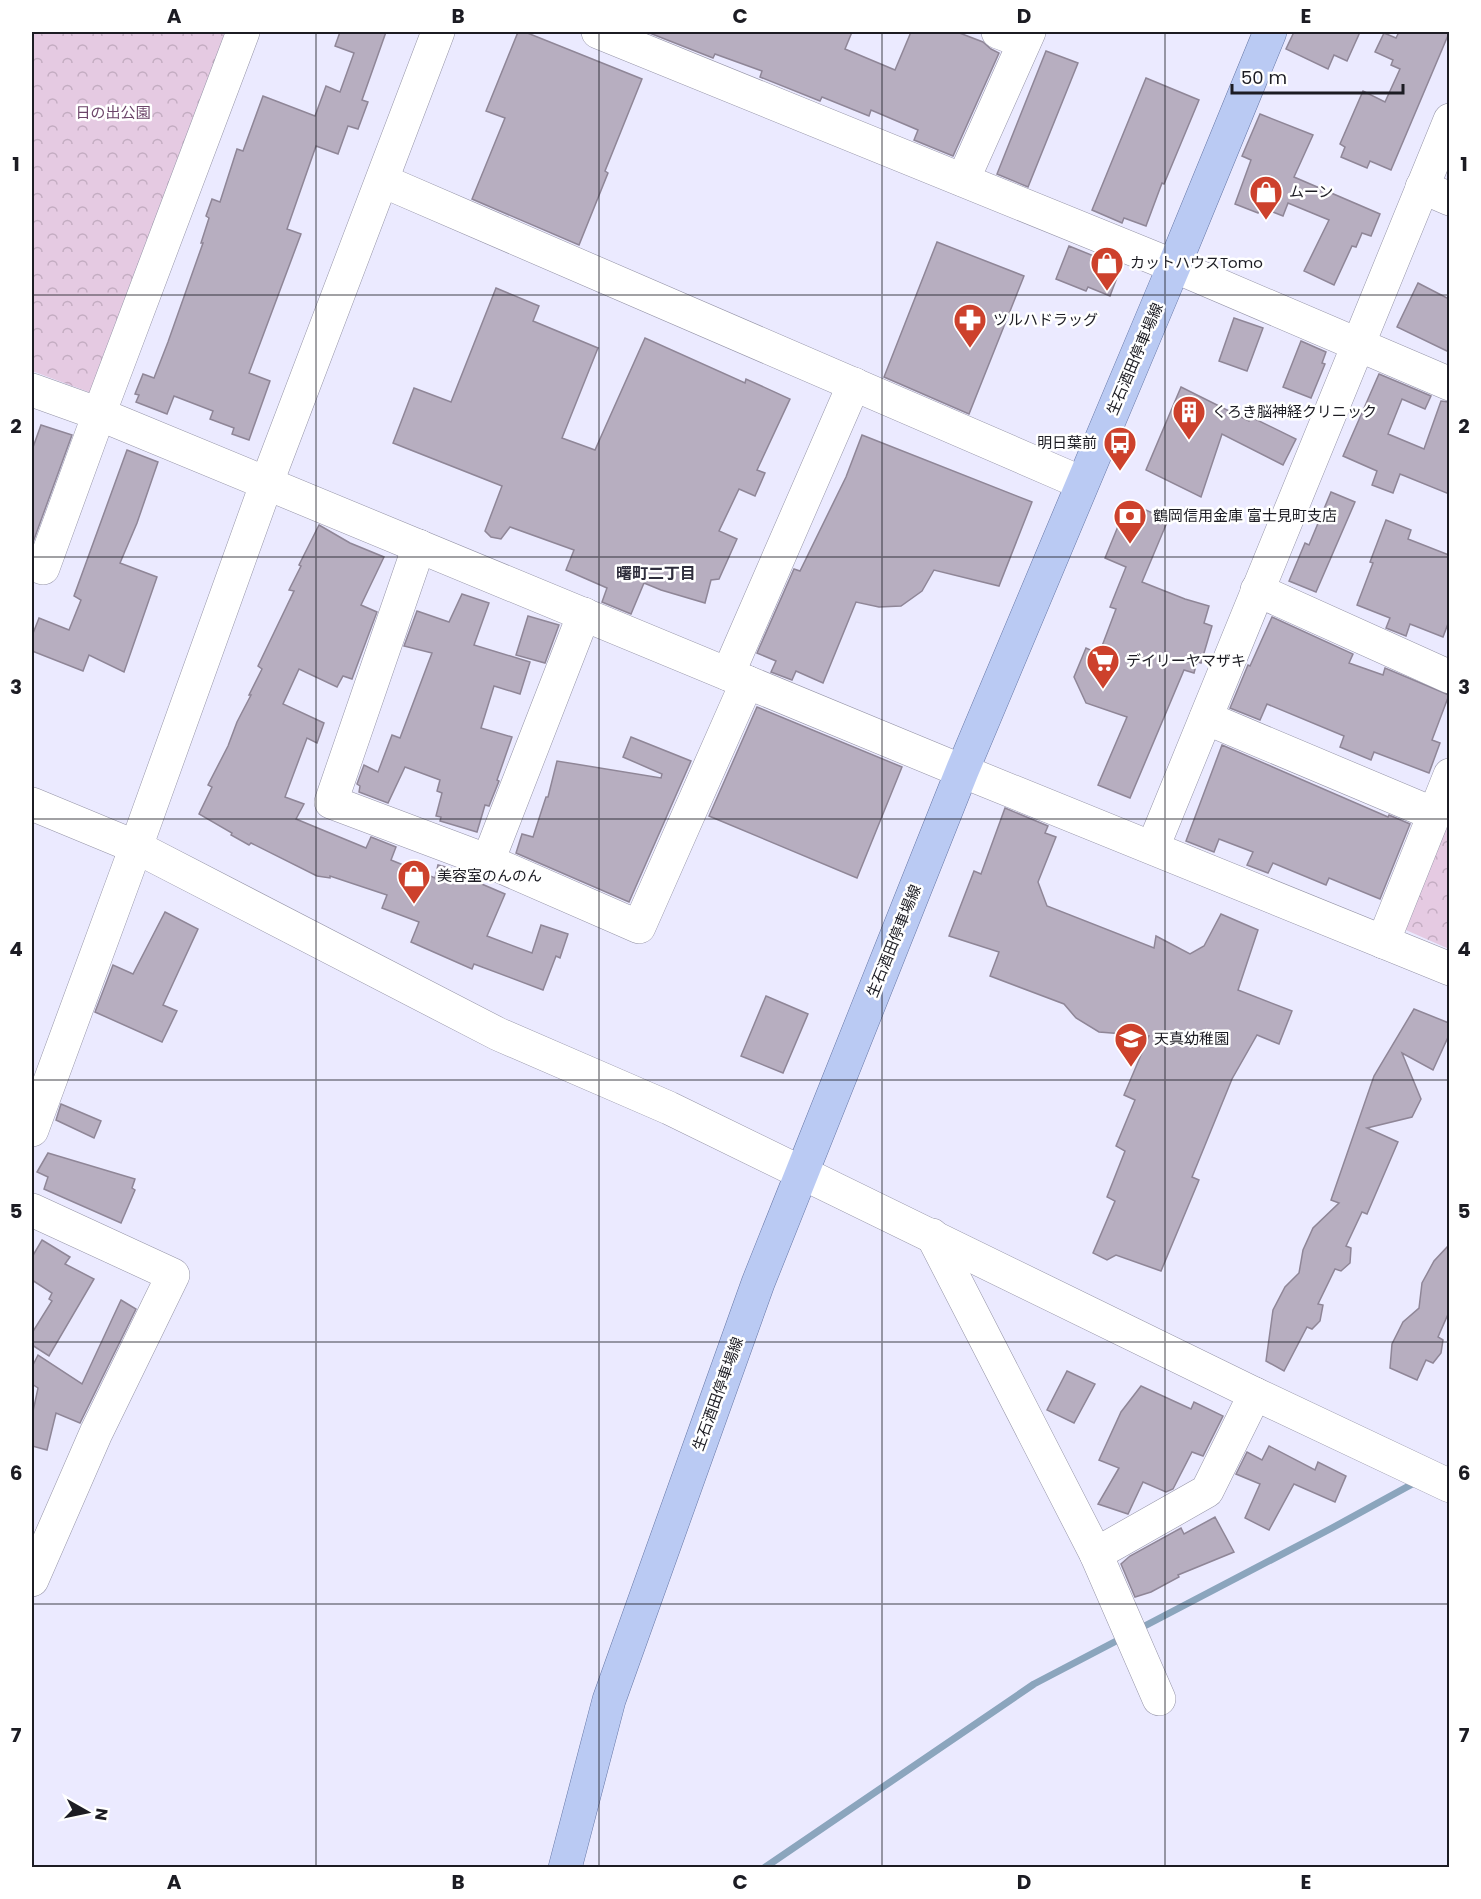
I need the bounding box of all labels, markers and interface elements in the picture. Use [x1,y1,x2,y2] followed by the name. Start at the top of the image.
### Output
[167,2,182,30] text: A
[451,2,465,30] text: B
[732,2,748,30] text: C
[1017,2,1031,30] text: D
[1301,2,1311,30] text: E
[1232,57,1403,95] scale bar
[1241,65,1287,90] text: 50 m
[75,102,151,123] park label: 日の出公園
[12,150,20,178] text: 1
[1460,150,1468,178] text: 1
[1248,174,1284,221] shop icon: ムーン
[1289,181,1333,202] place label: ムーン
[1089,245,1125,292] shop icon: カットハウスTomo
[1130,252,1263,273] place label: カットハウスTomo
[1101,299,1168,418] street label: 生石酒田停車場線
[952,302,988,349] pharmacy icon: ツルハドラッグ
[993,309,1098,330] place label: ツルハドラッグ
[1171,394,1207,441] building icon: くろき脳神経クリニック
[1212,401,1377,422] place label: くろき脳神経クリニック
[10,412,22,440] text: 2
[1458,412,1470,440] text: 2
[1102,425,1138,472] bus stop icon: 明日葉前
[1037,432,1097,453] place label: 明日葉前
[1112,498,1148,545] bank icon: 鶴岡信用金庫 富士見町支店
[1153,505,1337,526] place label: 鶴岡信用金庫 富士見町支店
[616,562,696,585] district label: 曙町二丁目
[1085,643,1121,690] supermarket icon: デイリーヤマザキ
[1126,650,1246,671] place label: デイリーヤマザキ
[10,673,22,701] text: 3
[1458,673,1470,701] text: 3
[396,858,432,905] shop icon: 美容室のんのん
[437,865,542,886] place label: 美容室のんのん
[861,881,926,1000] street label: 生石酒田停車場線
[9,935,23,963] text: 4
[1457,935,1471,963] text: 4
[1113,1021,1149,1068] school or university icon: 天真幼稚園
[1154,1028,1229,1049] place label: 天真幼稚園
[10,1197,23,1225] text: 5
[1458,1197,1471,1225] text: 5
[687,1334,748,1454] street label: 生石酒田停車場線
[10,1459,22,1487] text: 6
[1458,1459,1470,1487] text: 6
[11,1721,22,1749] text: 7
[1459,1721,1470,1749] text: 7
[57,1782,117,1842] north arrow
[89,1807,114,1822] text: N
[167,1868,182,1896] text: A
[451,1868,465,1896] text: B
[732,1868,748,1896] text: C
[1017,1868,1031,1896] text: D
[1301,1868,1311,1896] text: E

